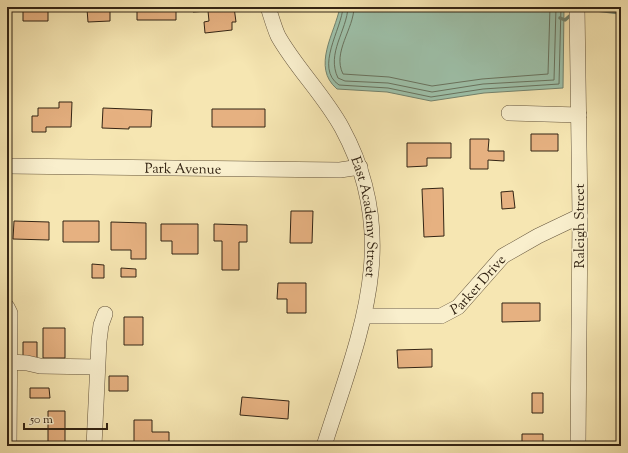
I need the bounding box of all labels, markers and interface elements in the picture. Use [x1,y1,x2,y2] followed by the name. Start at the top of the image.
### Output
[344,154,380,279] street label: East Academy Street
[145,160,221,181] street label: Park Avenue
[571,183,591,268] street label: Raleigh Street
[447,251,512,321] street label: Parker Drive
[24,405,107,431] scale bar
[29,411,53,429] text: 50 m

